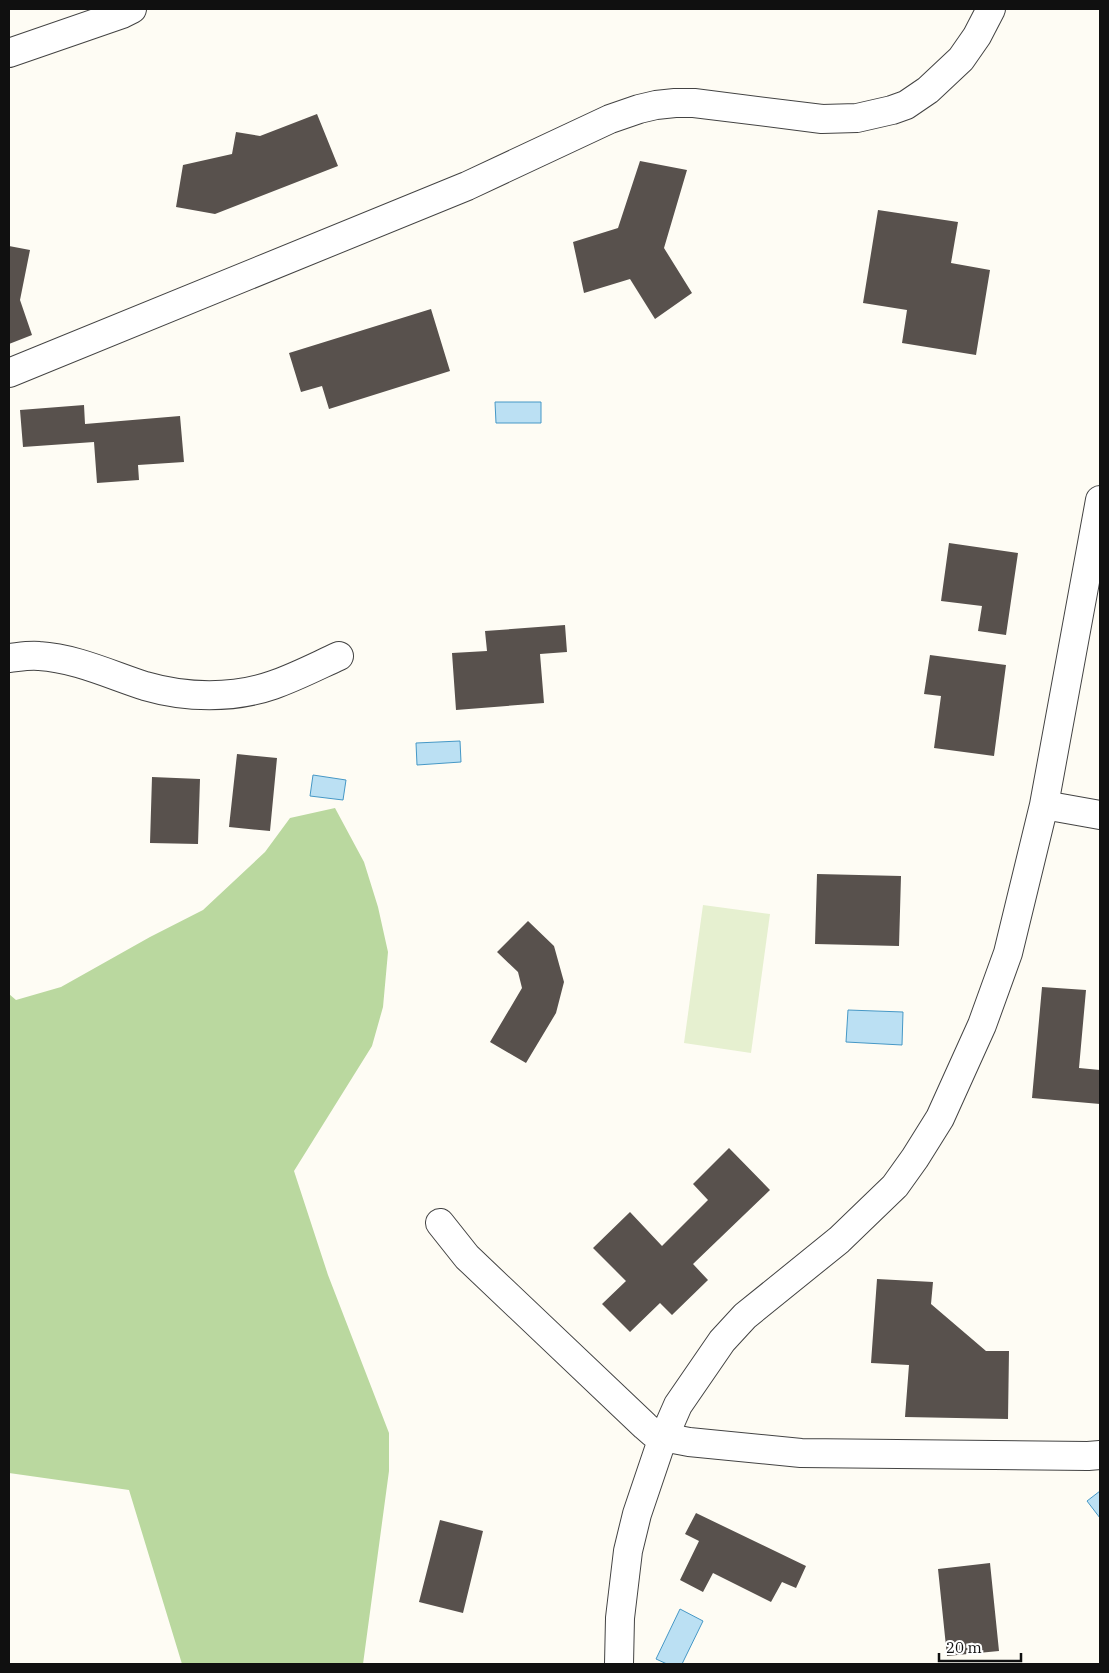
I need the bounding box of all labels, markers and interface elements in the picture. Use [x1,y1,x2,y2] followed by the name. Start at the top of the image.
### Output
[939,1630,1022,1662] scale bar
[946,1638,982,1657] text: 20 m

